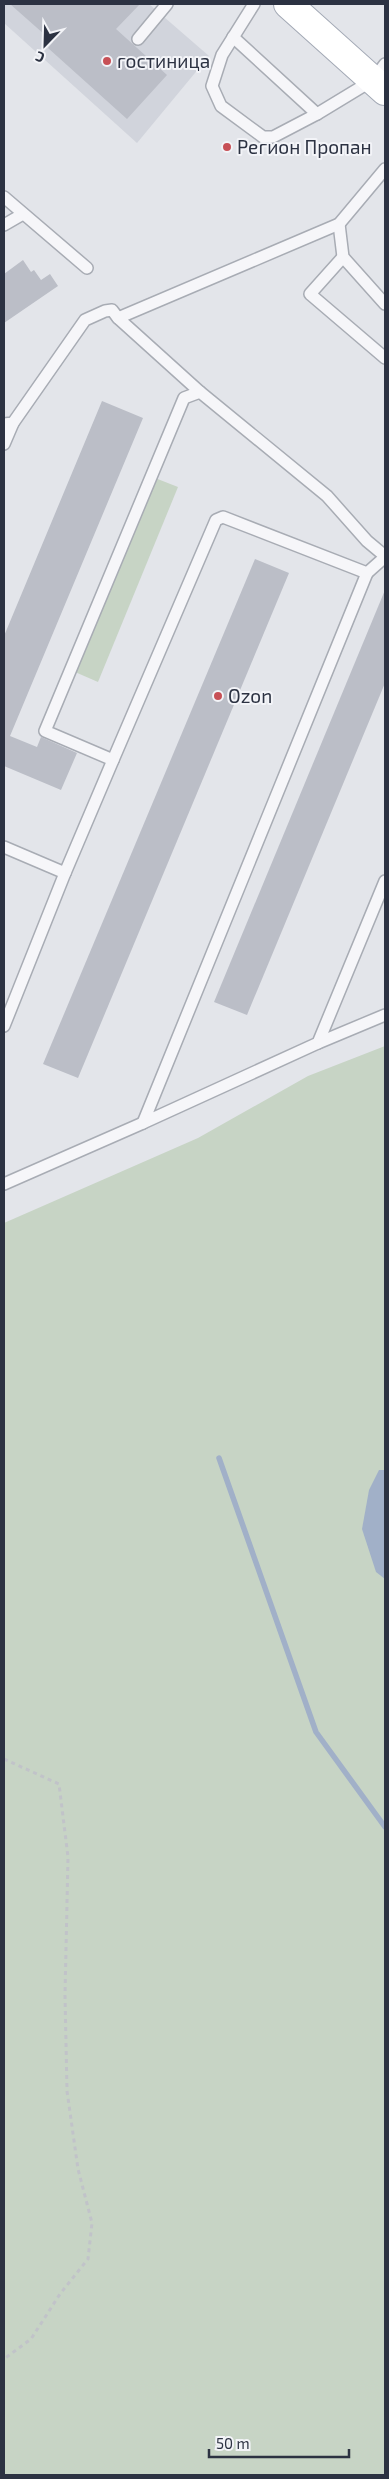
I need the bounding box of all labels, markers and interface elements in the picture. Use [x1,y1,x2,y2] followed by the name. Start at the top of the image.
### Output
[20,20,70,70] north arrow
[33,48,47,67] text: С
[117,49,210,72] place label: гостиница
[101,55,113,67] marker: гостиница
[237,135,372,158] place label: Регион Пропан
[221,141,233,153] marker: Регион Пропан
[228,684,272,707] place label: Ozon
[212,690,224,702] marker: Ozon
[209,2426,349,2458] scale bar
[216,2434,250,2452] text: 50 m

